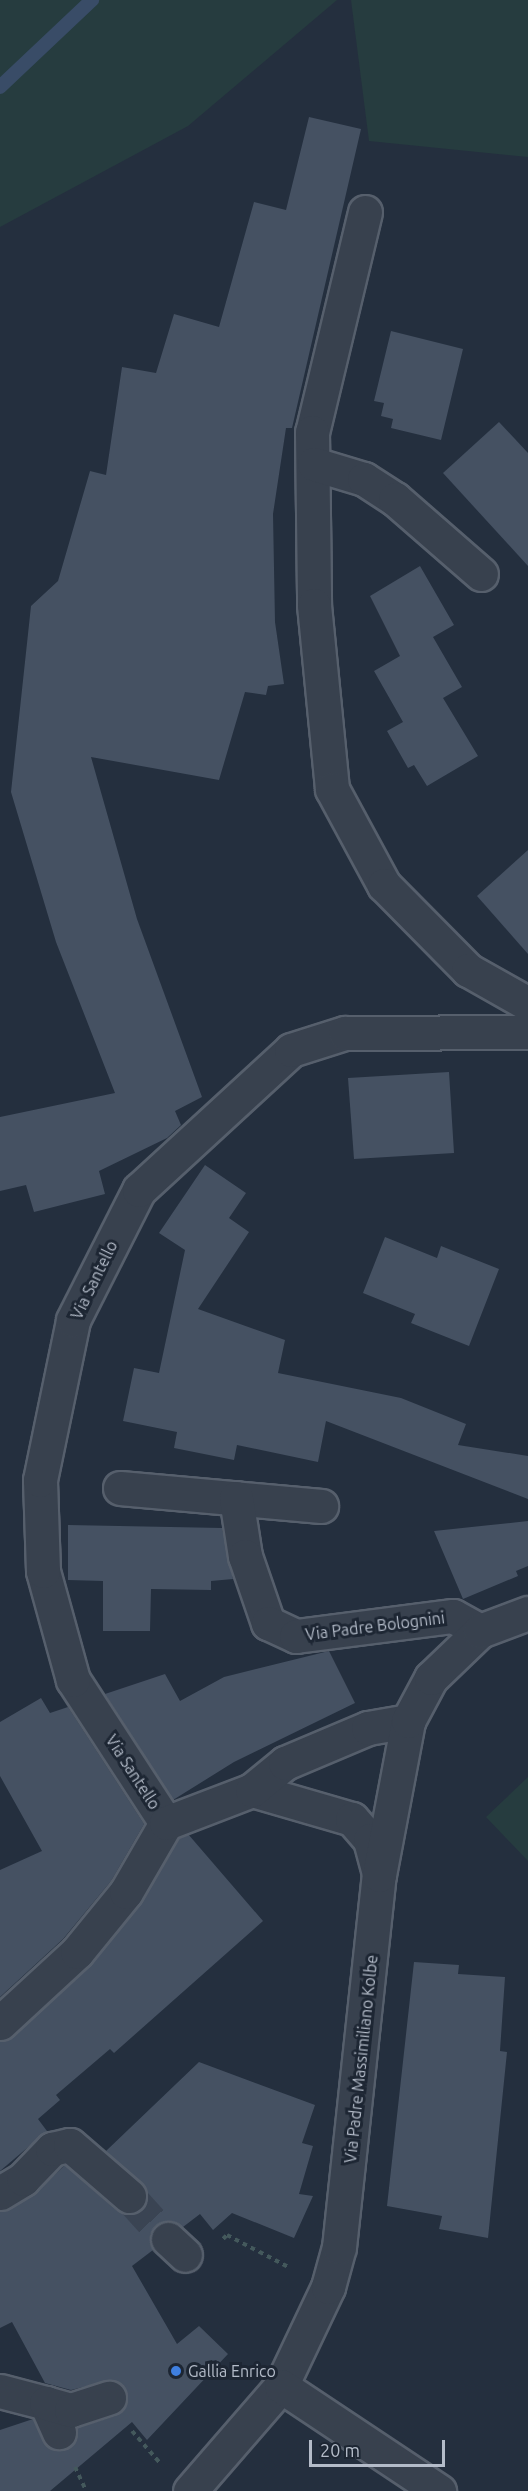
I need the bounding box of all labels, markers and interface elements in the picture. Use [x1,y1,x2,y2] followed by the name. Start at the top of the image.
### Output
[67,1238,121,1322] street label: Via Santello
[304,1608,446,1644] street label: Via Padre Bolognini
[102,1731,164,1813] street label: Via Santello
[341,1954,381,2164] street label: Via Padre Massimiliano Kolbe
[188,2361,276,2381] place label: Gallia Enrico
[169,2364,183,2378] marker: Gallia Enrico
[312,2428,448,2466] scale bar
[320,2440,360,2460] text: 20 m

